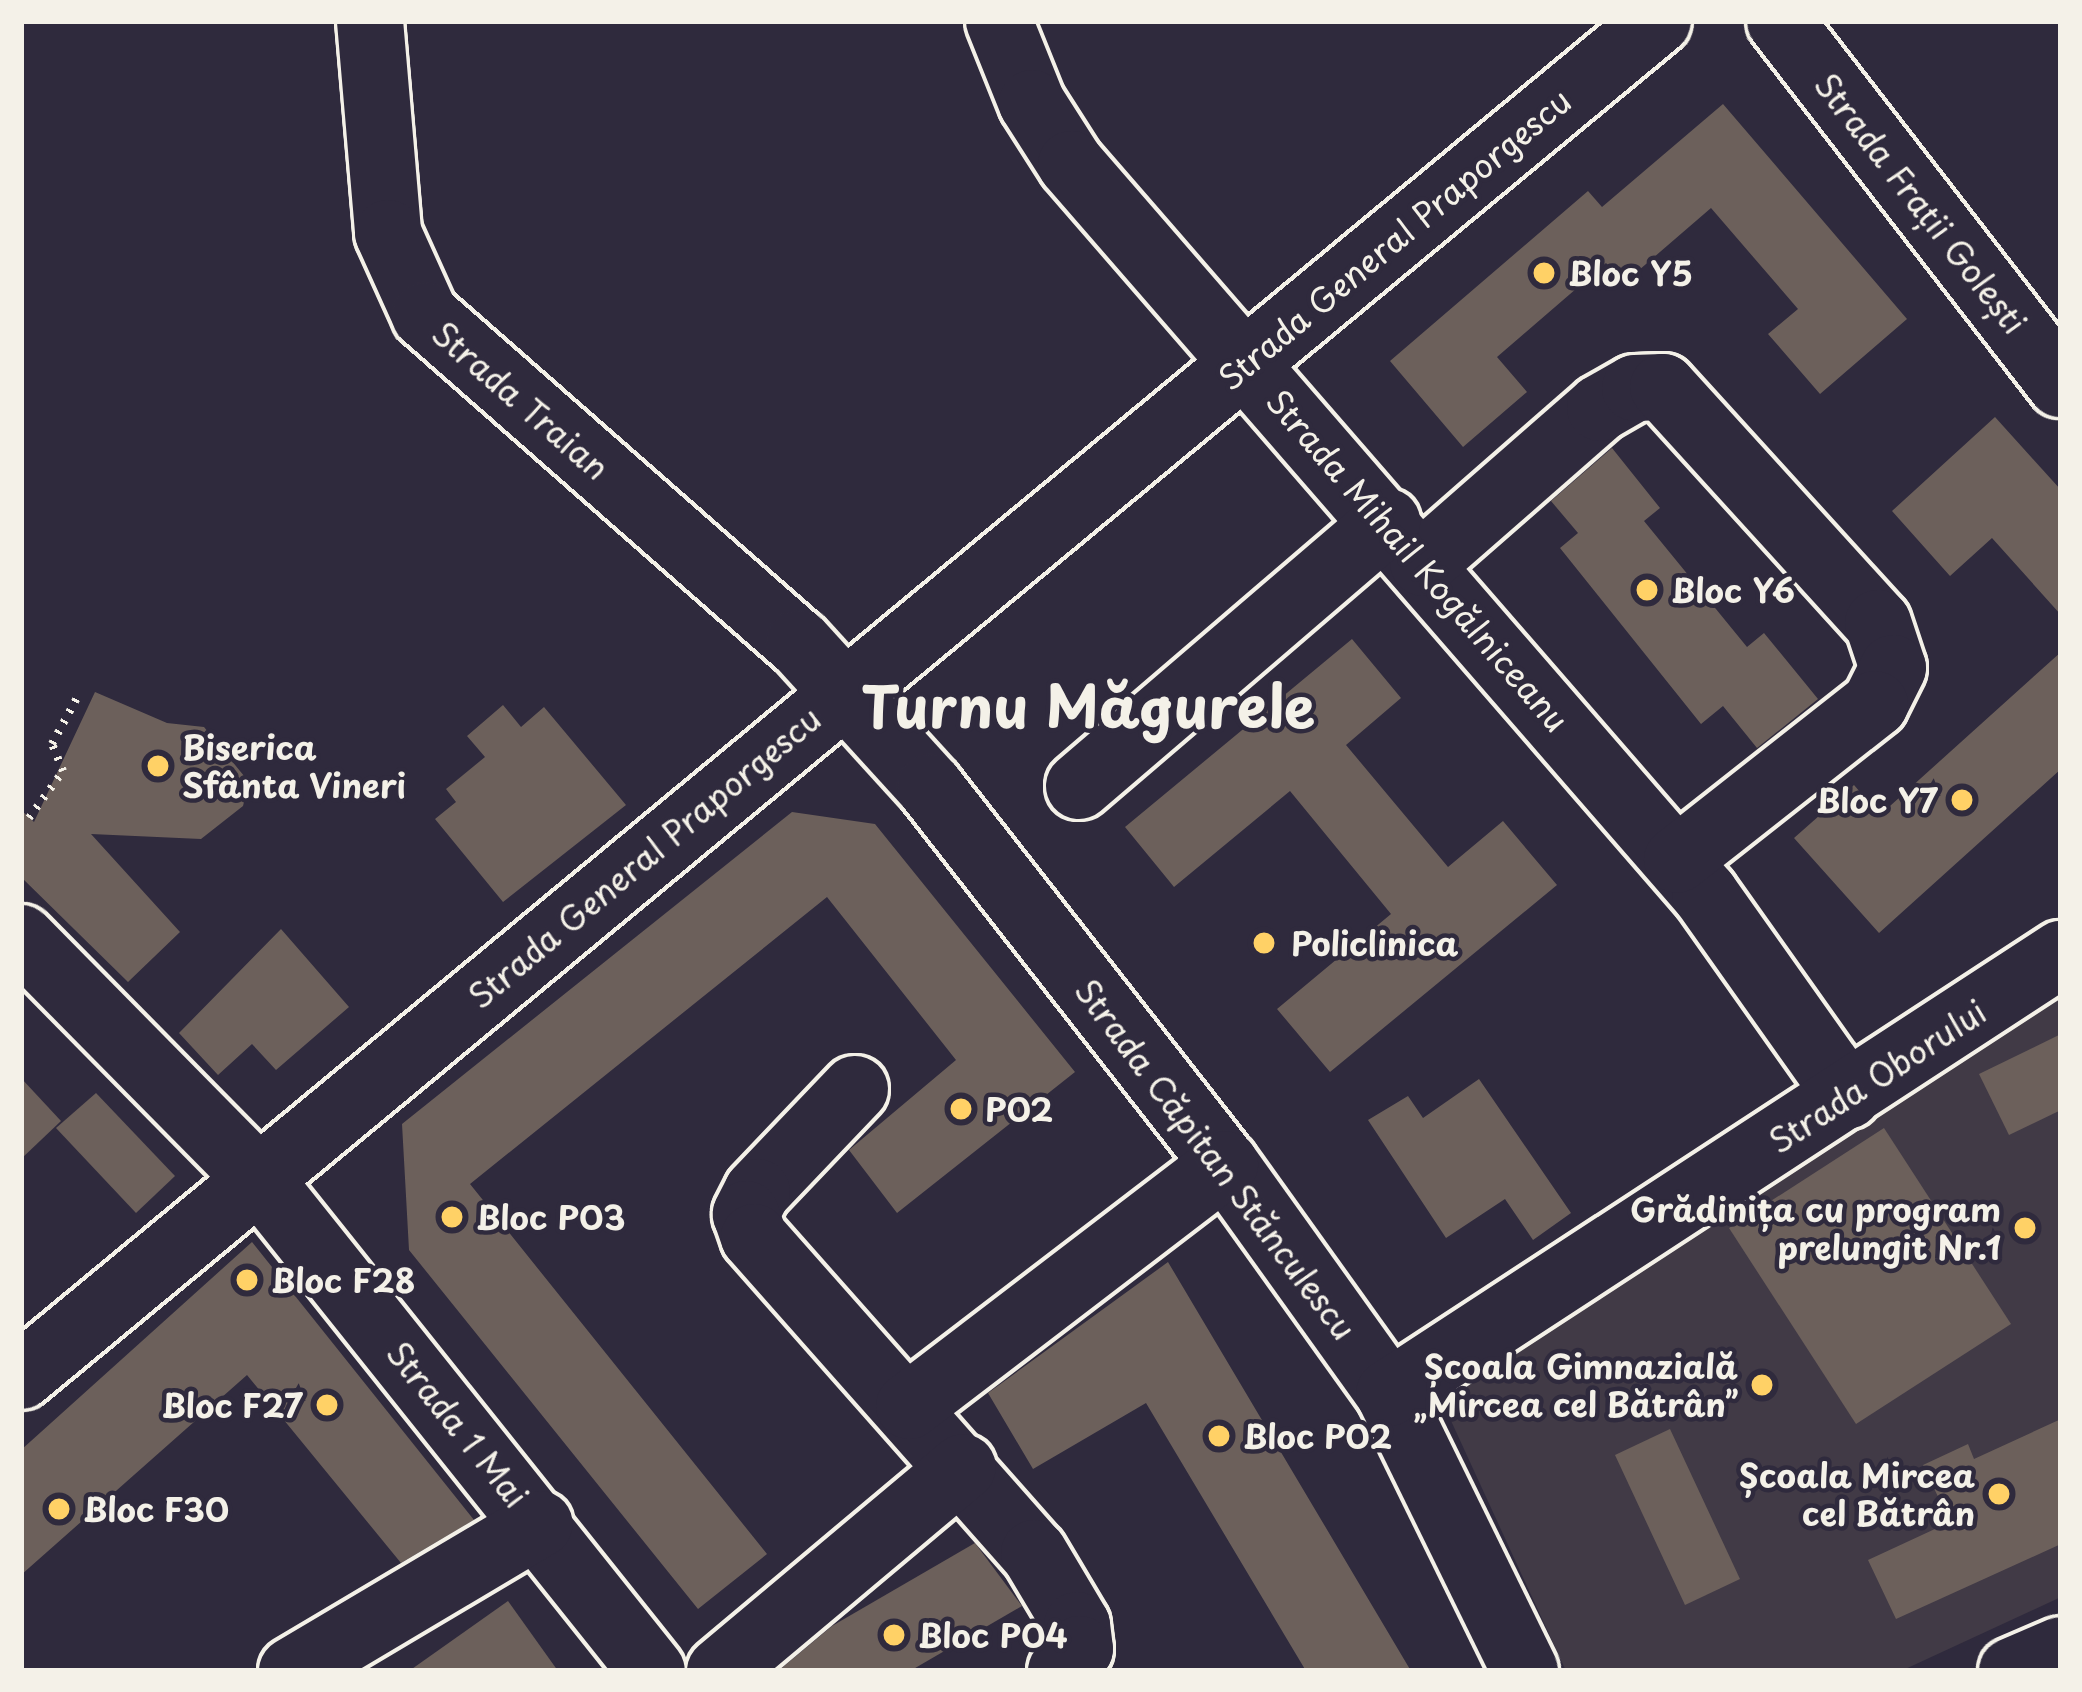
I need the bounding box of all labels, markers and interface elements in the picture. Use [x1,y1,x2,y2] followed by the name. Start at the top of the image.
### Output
[1806,63,2036,343] street label: Strada Frații Golești
[1209,79,1579,399] street label: Strada General Praporgescu
[1568,253,1693,293] place label: Bloc Y5
[1531,260,1557,286] marker: Bloc Y5
[423,312,619,488] street label: Strada Traian
[1259,381,1577,739] street label: Strada Mihail Kogălniceanu
[1671,570,1796,610] place label: Bloc Y6
[1634,577,1660,603] marker: Bloc Y6
[861,671,1315,739] district label: Turnu Măgurele
[459,697,829,1017] street label: Strada General Praporgescu
[182,727,406,805] place label: Biserica Sfânta Vineri
[145,753,171,779] marker: Biserica Sfânta Vineri
[1815,780,1938,820] place label: Bloc Y7
[1949,787,1975,813] marker: Bloc Y7
[1291,923,1458,963] place label: Policlinica
[1248,927,1280,959] marker: Policlinica
[1066,970,1366,1348] street label: Strada Căpitan Stănculescu
[1760,990,1994,1162] street label: Strada Oborului
[985,1089,1053,1129] place label: P02
[948,1096,974,1122] marker: P02
[1629,1189,2001,1267] place label: Grădinița cu program prelungit Nr.1
[476,1197,627,1237] place label: Bloc P03
[439,1204,465,1230] marker: Bloc P03
[2012,1215,2038,1241] marker: Grădinița cu program prelungit Nr.1
[271,1260,417,1300] place label: Bloc F28
[234,1267,260,1293] marker: Bloc F28
[378,1332,538,1516] street label: Strada 1 Mai
[1412,1346,1738,1424] place label: Școala Gimnazială „Mircea cel Bătrân”
[1749,1372,1775,1398] marker: Școala Gimnazială „Mircea cel Bătrân”
[159,1385,303,1425] place label: Bloc F27
[314,1392,340,1418] marker: Bloc F27
[1243,1416,1394,1456] place label: Bloc P02
[1206,1423,1232,1449] marker: Bloc P02
[1737,1455,1975,1533] place label: Școala Mircea cel Bătrân
[1986,1481,2012,1507] marker: Școala Mircea cel Bătrân
[83,1489,231,1529] place label: Bloc F30
[46,1496,72,1522] marker: Bloc F30
[918,1615,1069,1655] place label: Bloc P04
[881,1622,907,1648] marker: Bloc P04

